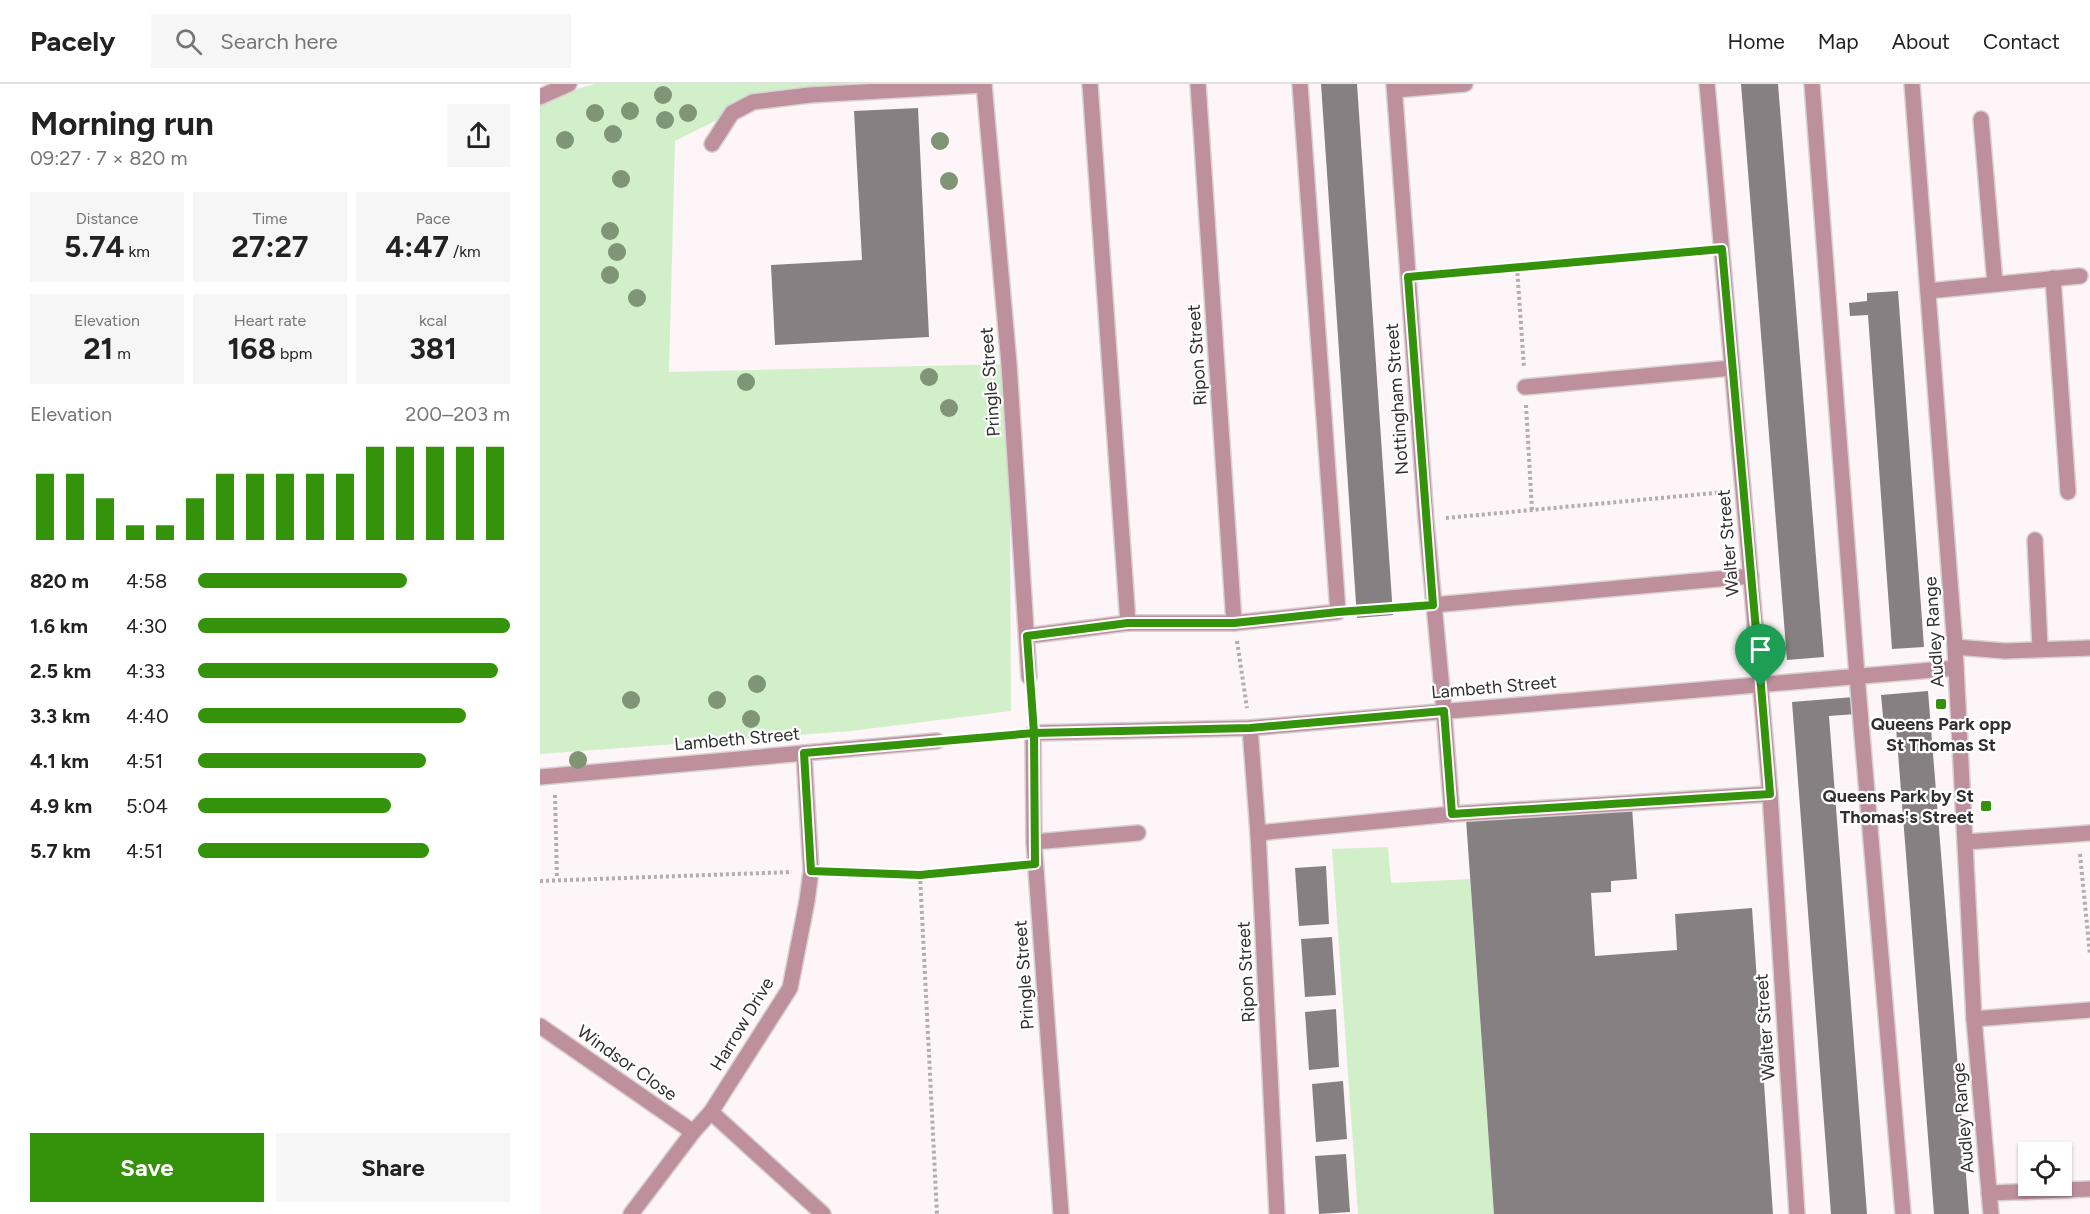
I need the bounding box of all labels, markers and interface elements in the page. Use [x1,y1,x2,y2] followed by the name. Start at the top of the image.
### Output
[151,14,571,68] search box
[30,24,115,58] text: Pacely
[172,25,205,58] icon: search
[220,28,338,55] text: Search here
[1728,29,1785,54] text: Home
[1818,29,1859,54] text: Map
[1892,29,1950,54] text: About
[1983,29,2060,54] text: Contact
[30,104,214,143] text: Morning run
[447,104,510,167] button: share
[30,146,187,170] text: 09:27 · 7 × 820 m
[76,209,138,228] text: Distance
[253,209,287,228] text: Time
[416,209,450,228] text: Pace
[64,228,125,265] text: 5.74
[231,228,309,265] text: 27:27
[385,228,449,265] text: 4:47
[125,242,150,261] text: km
[449,242,481,261] text: /km
[1182,303,1212,406] street label: Ripon Street
[74,311,140,330] text: Elevation
[234,311,306,330] text: Heart rate
[419,311,447,330] text: kcal
[1381,322,1413,476] street label: Nottingham Street
[975,326,1005,438] street label: Pringle Street
[83,330,113,367] text: 21
[228,330,276,367] text: 168
[409,330,457,367] text: 381
[113,344,131,363] text: m
[276,344,312,363] text: bpm
[30,402,112,426] text: Elevation
[405,402,510,426] text: 200–203 m
[1712,488,1744,597] street label: Walter Street
[30,569,89,593] text: 820 m
[126,569,167,593] text: 4:58
[1919,576,1949,688] street label: Audley Range
[30,614,88,638] text: 1.6 km
[126,614,167,638] text: 4:30
[1735,624,1786,686] pin
[1744,633,1777,666] icon: arrive
[30,659,91,683] text: 2.5 km
[126,659,165,683] text: 4:33
[1430,671,1558,703] street label: Lambeth Street
[1934,697,1948,711] marker: Queens Park opp St Thomas St
[30,704,90,728] text: 3.3 km
[126,704,169,728] text: 4:40
[1871,713,2011,756] place label: Queens Park opp St Thomas St
[673,723,801,755] street label: Lambeth Street
[30,749,89,773] text: 4.1 km
[126,749,163,773] text: 4:51
[1823,785,1974,828] place label: Queens Park by St Thomas's Street
[30,794,92,818] text: 4.9 km
[126,794,168,818] text: 5:04
[1979,799,1993,813] marker: Queens Park by St Thomas's Street
[30,839,91,863] text: 5.7 km
[126,839,163,863] text: 4:51
[1009,919,1039,1031] street label: Pringle Street
[1232,921,1260,1023] street label: Ripon Street
[705,973,779,1075] street label: Harrow Drive
[1750,973,1780,1081] street label: Walter Street
[573,1020,681,1106] street label: Windsor Close
[1947,1062,1979,1174] street label: Audley Range
[30,1133,264,1202] button: Save
[276,1133,510,1202] button: Share
[2018,1142,2072,1196] map controls
[2018,1142,2072,1196] button: locate

